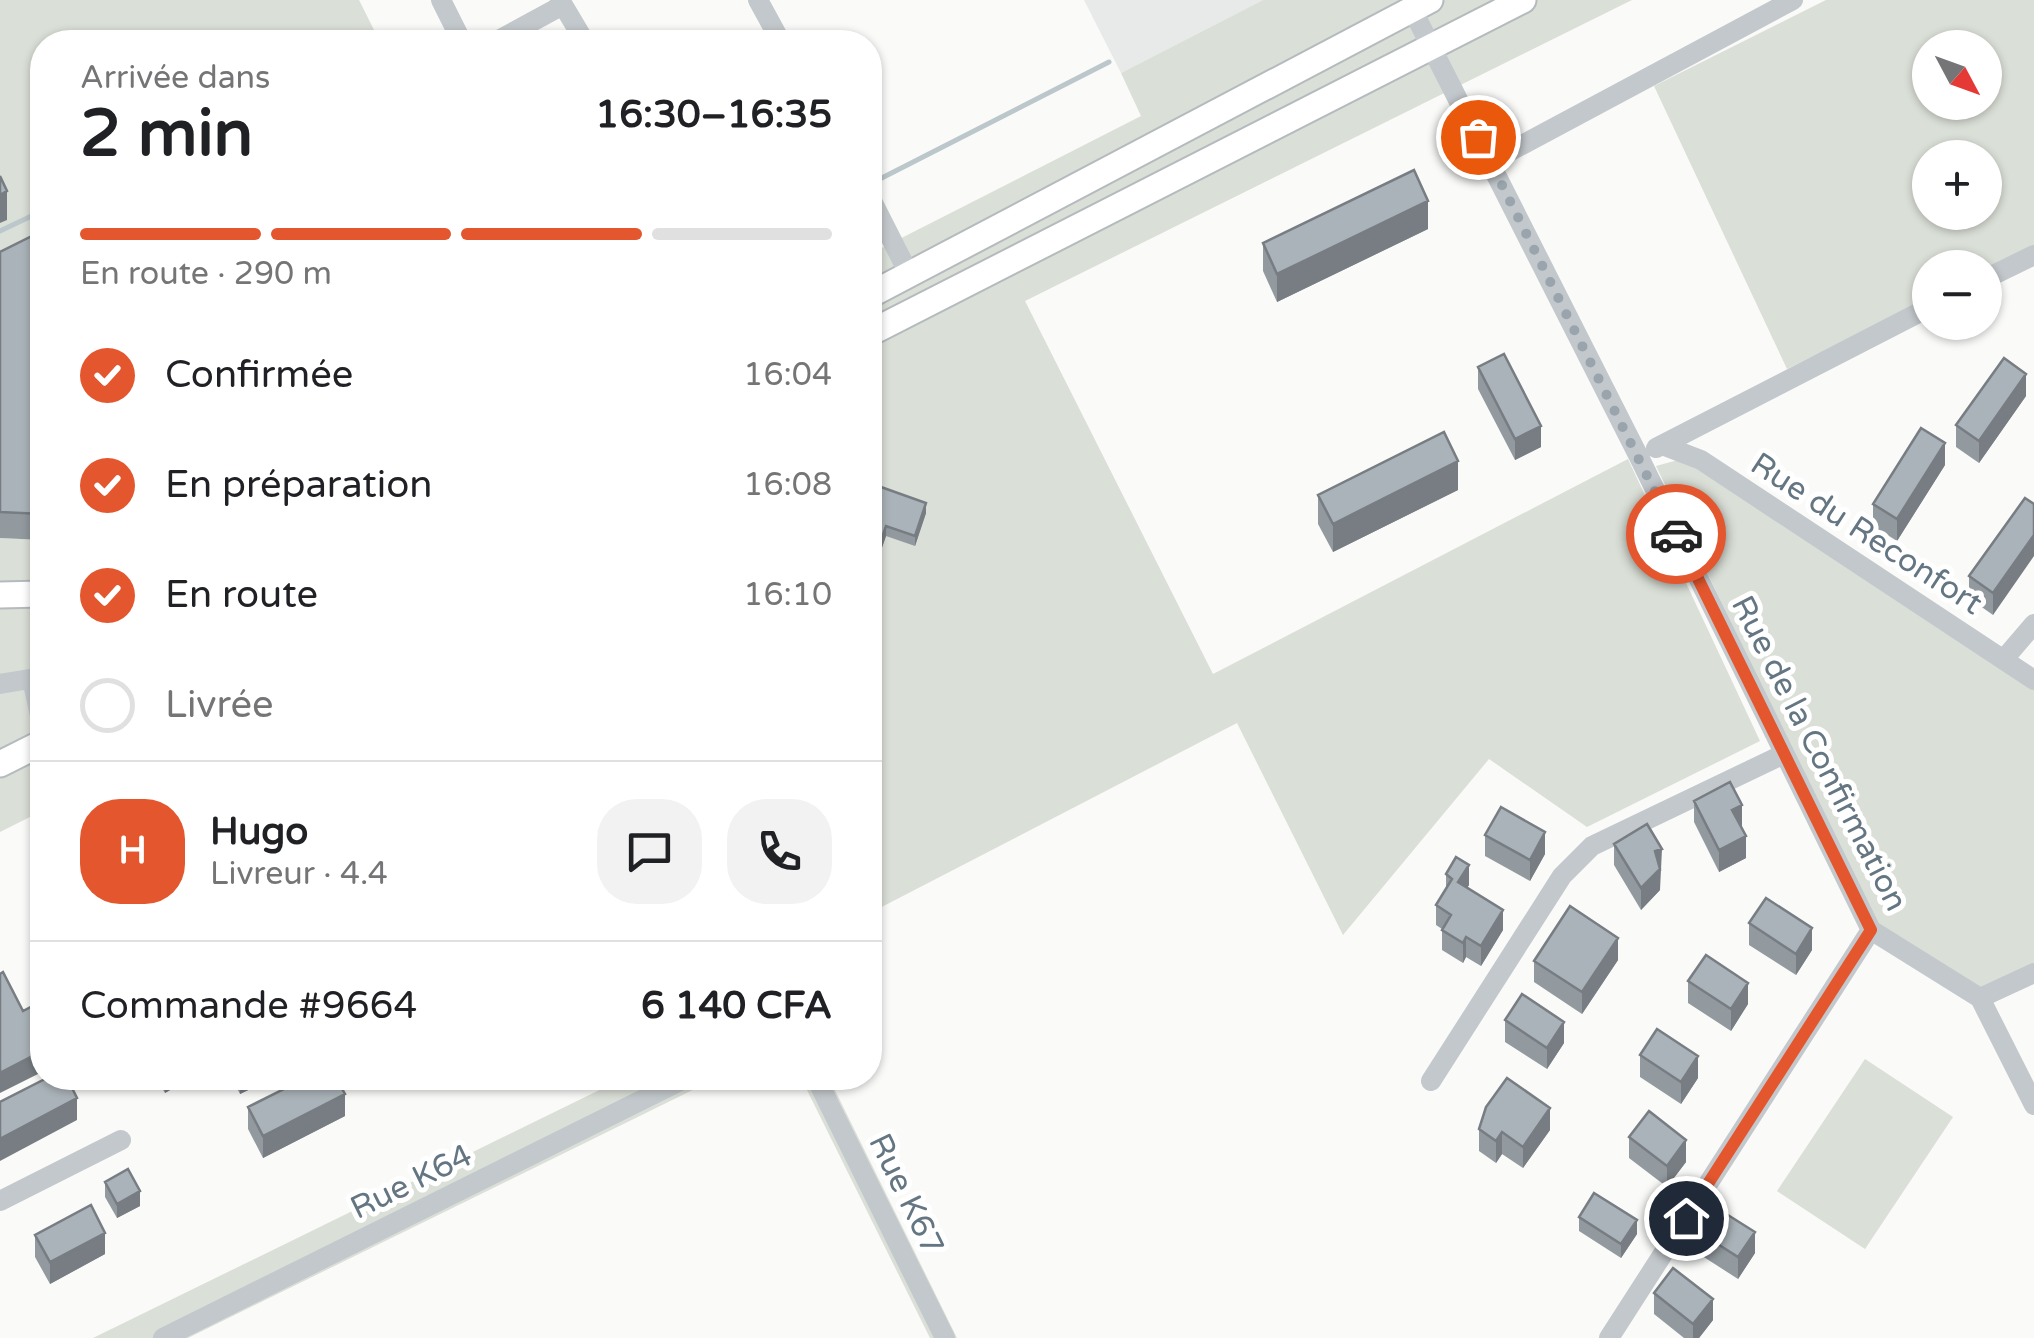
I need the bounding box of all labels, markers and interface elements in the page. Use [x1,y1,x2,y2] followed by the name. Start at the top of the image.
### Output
[1912,30,2002,120] north arrow
[1912,30,2002,340] map controls
[80,59,270,97] text: Arrivée dans
[595,92,832,138] text: 16:30–16:35
[80,95,253,174] text: 2 min
[1436,95,1521,180] pin
[1451,110,1506,165] icon: bag
[1912,140,2002,230] button: +
[1912,250,2002,340] button: −
[80,255,332,293] text: En route · 290 m
[80,348,135,403] icon: check
[165,352,353,398] text: Confirmée
[743,356,832,394] text: 16:04
[1744,445,1989,623] street label: Rue du Reconfort
[80,458,135,513] icon: check
[165,462,432,508] text: En préparation
[743,466,832,504] text: 16:08
[1626,484,1726,584] courier
[1649,507,1704,562] icon: car
[80,568,135,623] icon: check
[165,572,318,618] text: En route
[743,576,832,614] text: 16:10
[1723,590,1915,917] street label: Rue de la Confirmation
[165,682,274,728] text: Livrée
[597,799,702,904] button: chat
[727,799,832,904] button: phone
[210,809,308,855] text: Hugo
[118,828,147,874] text: H
[210,855,388,893] text: Livreur · 4.4
[80,983,417,1029] text: Commande #9664
[641,983,832,1029] text: 6 140 CFA
[860,1128,952,1261] street label: Rue K67
[345,1136,478,1228] street label: Rue K64
[1644,1176,1729,1261] pin
[1659,1191,1714,1246] icon: home

